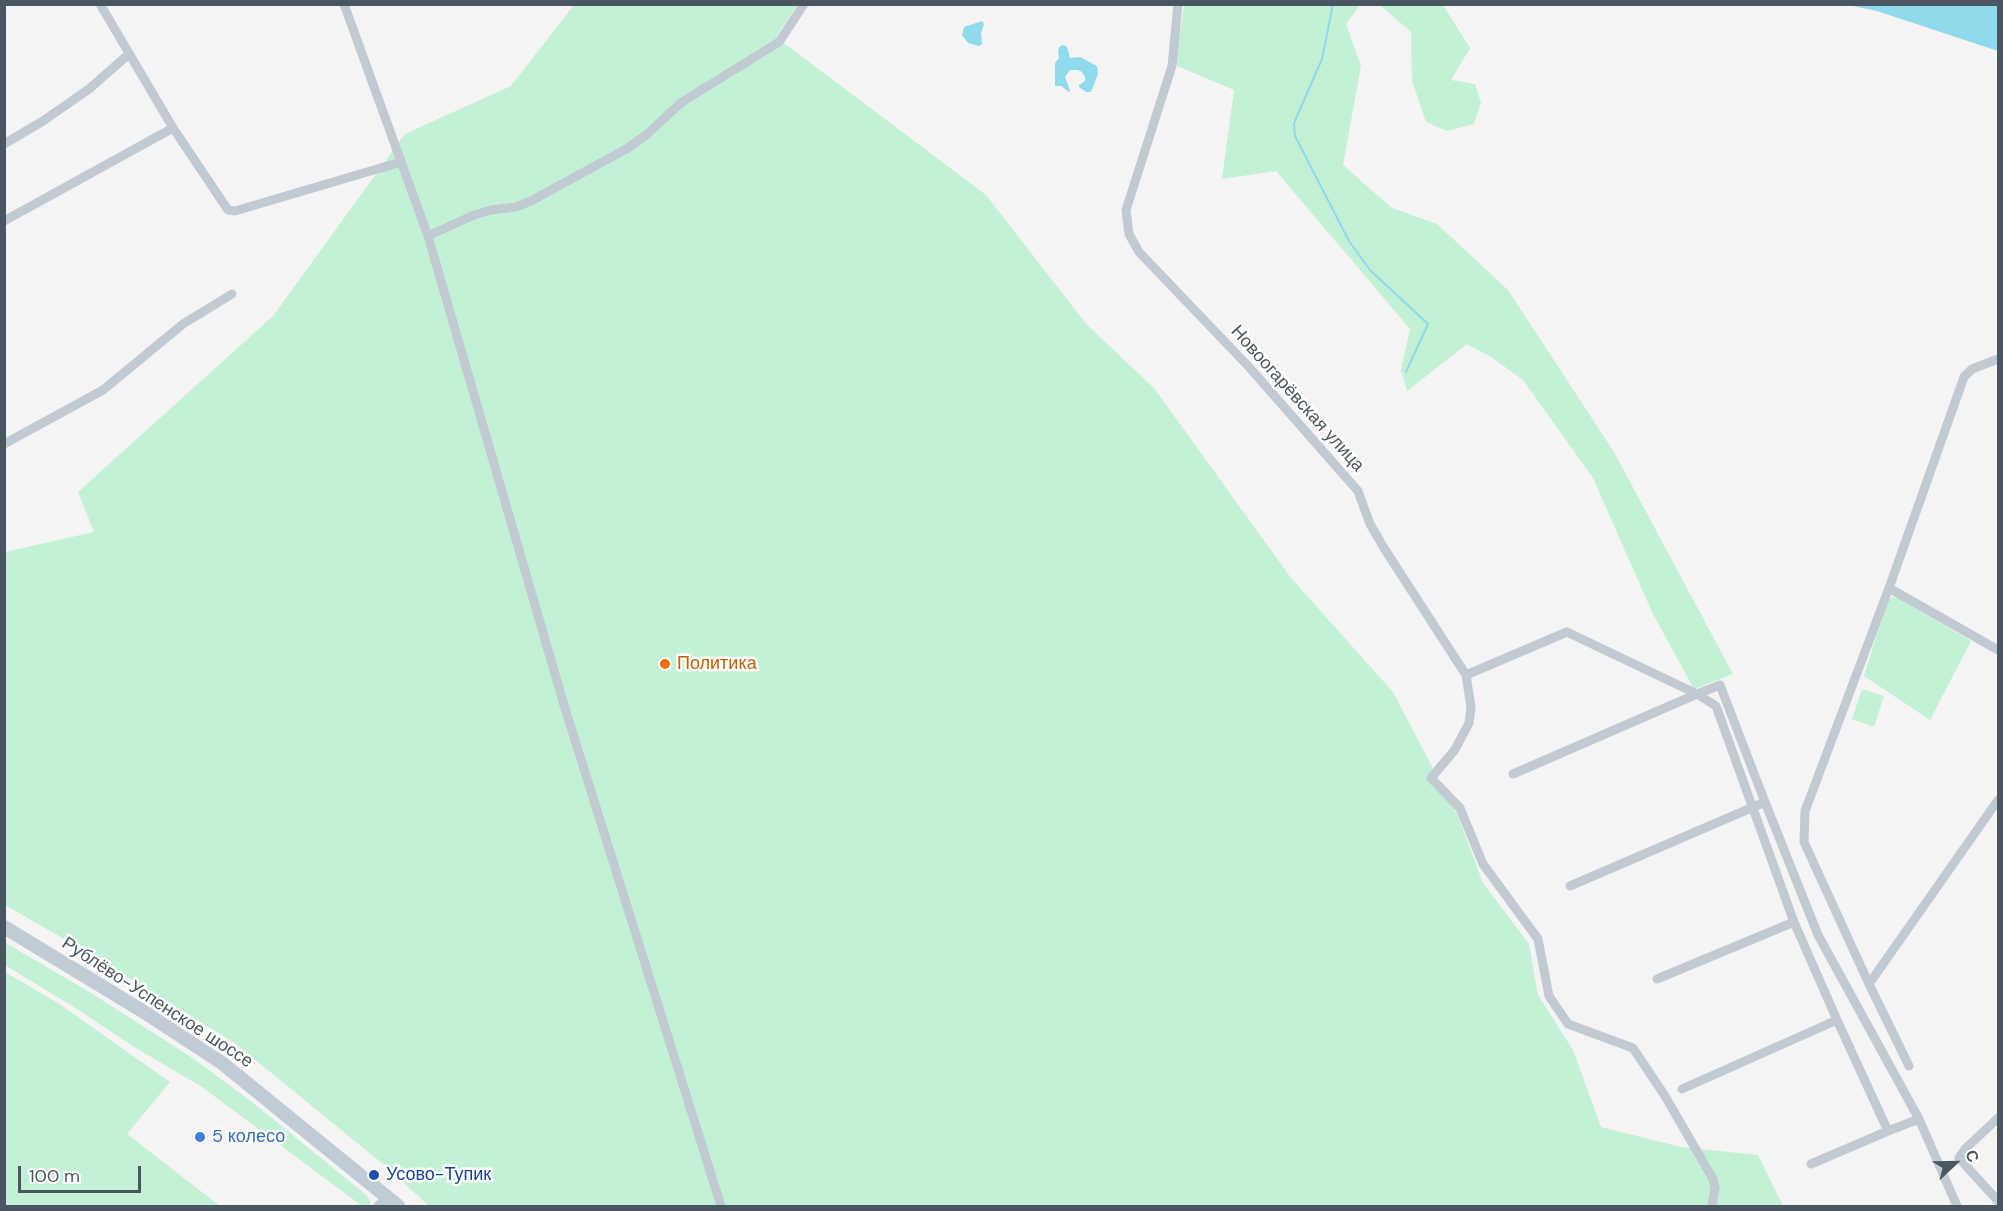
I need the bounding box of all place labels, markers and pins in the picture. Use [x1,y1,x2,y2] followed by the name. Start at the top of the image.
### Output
[677,653,757,675] place label: Политика
[658,657,672,671] marker: Политика
[212,1126,285,1148] place label: 5 колесо
[193,1130,207,1144] marker: 5 колесо
[386,1164,491,1186] place label: Усово-Тупик
[367,1168,381,1182] marker: Усово-Тупик

